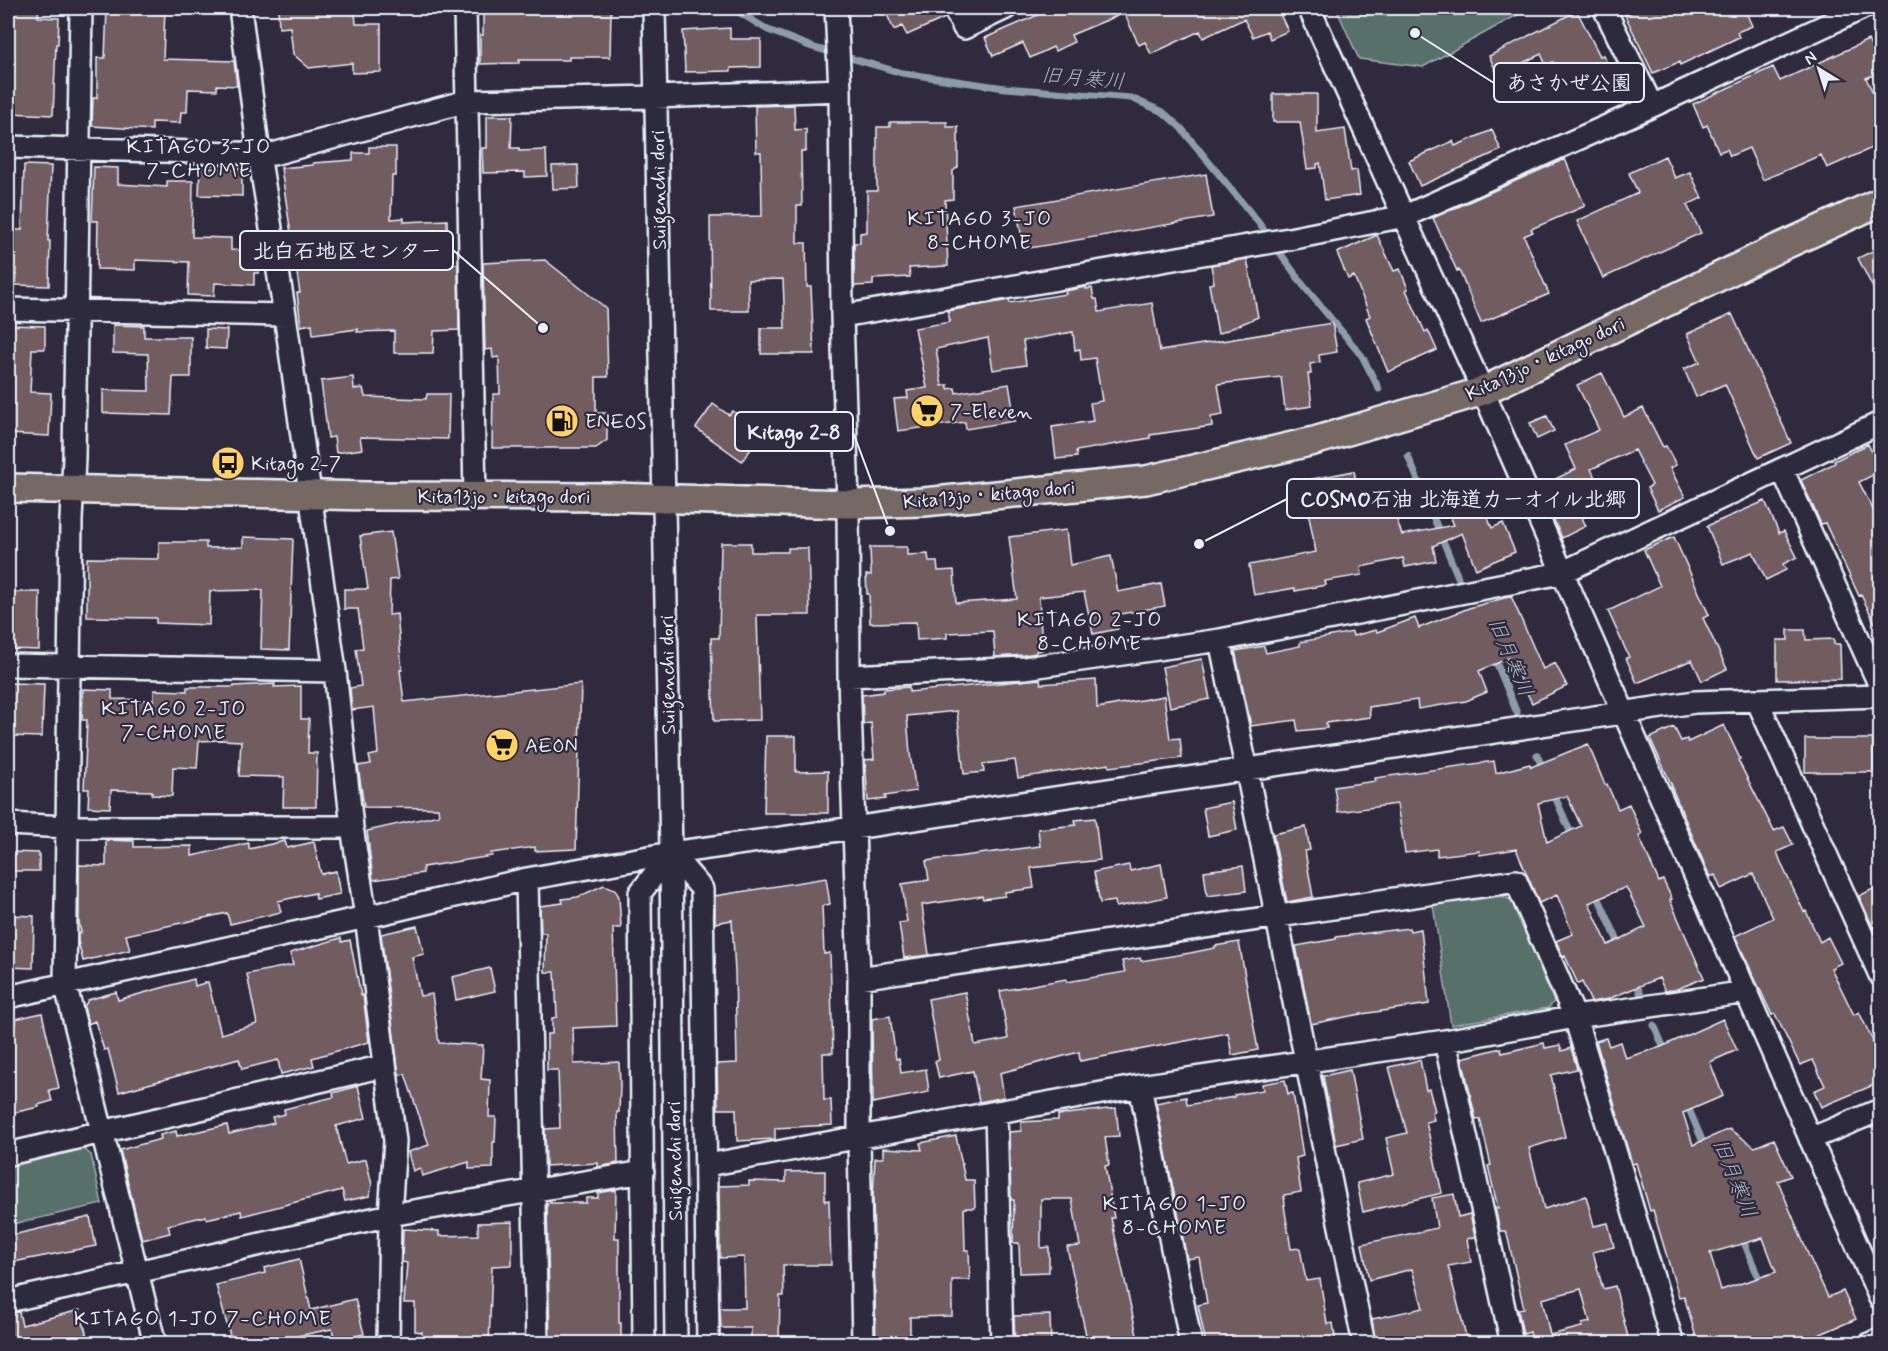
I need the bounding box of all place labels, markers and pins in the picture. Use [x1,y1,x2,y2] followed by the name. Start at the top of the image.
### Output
[1494,63,1644,102] callout: あさかぜ公園
[240,231,453,270] callout: 北白石地区センター
[909,393,945,429] supermarket icon: 7-Eleven
[950,399,1033,426] place label: 7-Eleven
[544,403,580,439] fuel station icon: ENEOS
[585,409,647,436] place label: ENEOS
[735,412,853,451] callout: Kitago 2-8
[210,445,246,481] bus stop icon: Kitago 2-7
[251,451,341,479] place label: Kitago 2-7
[1287,479,1639,518] callout: COSMO石油 北海道カーオイル北郷
[484,727,520,763] supermarket icon: AEON
[525,733,578,760] place label: AEON

